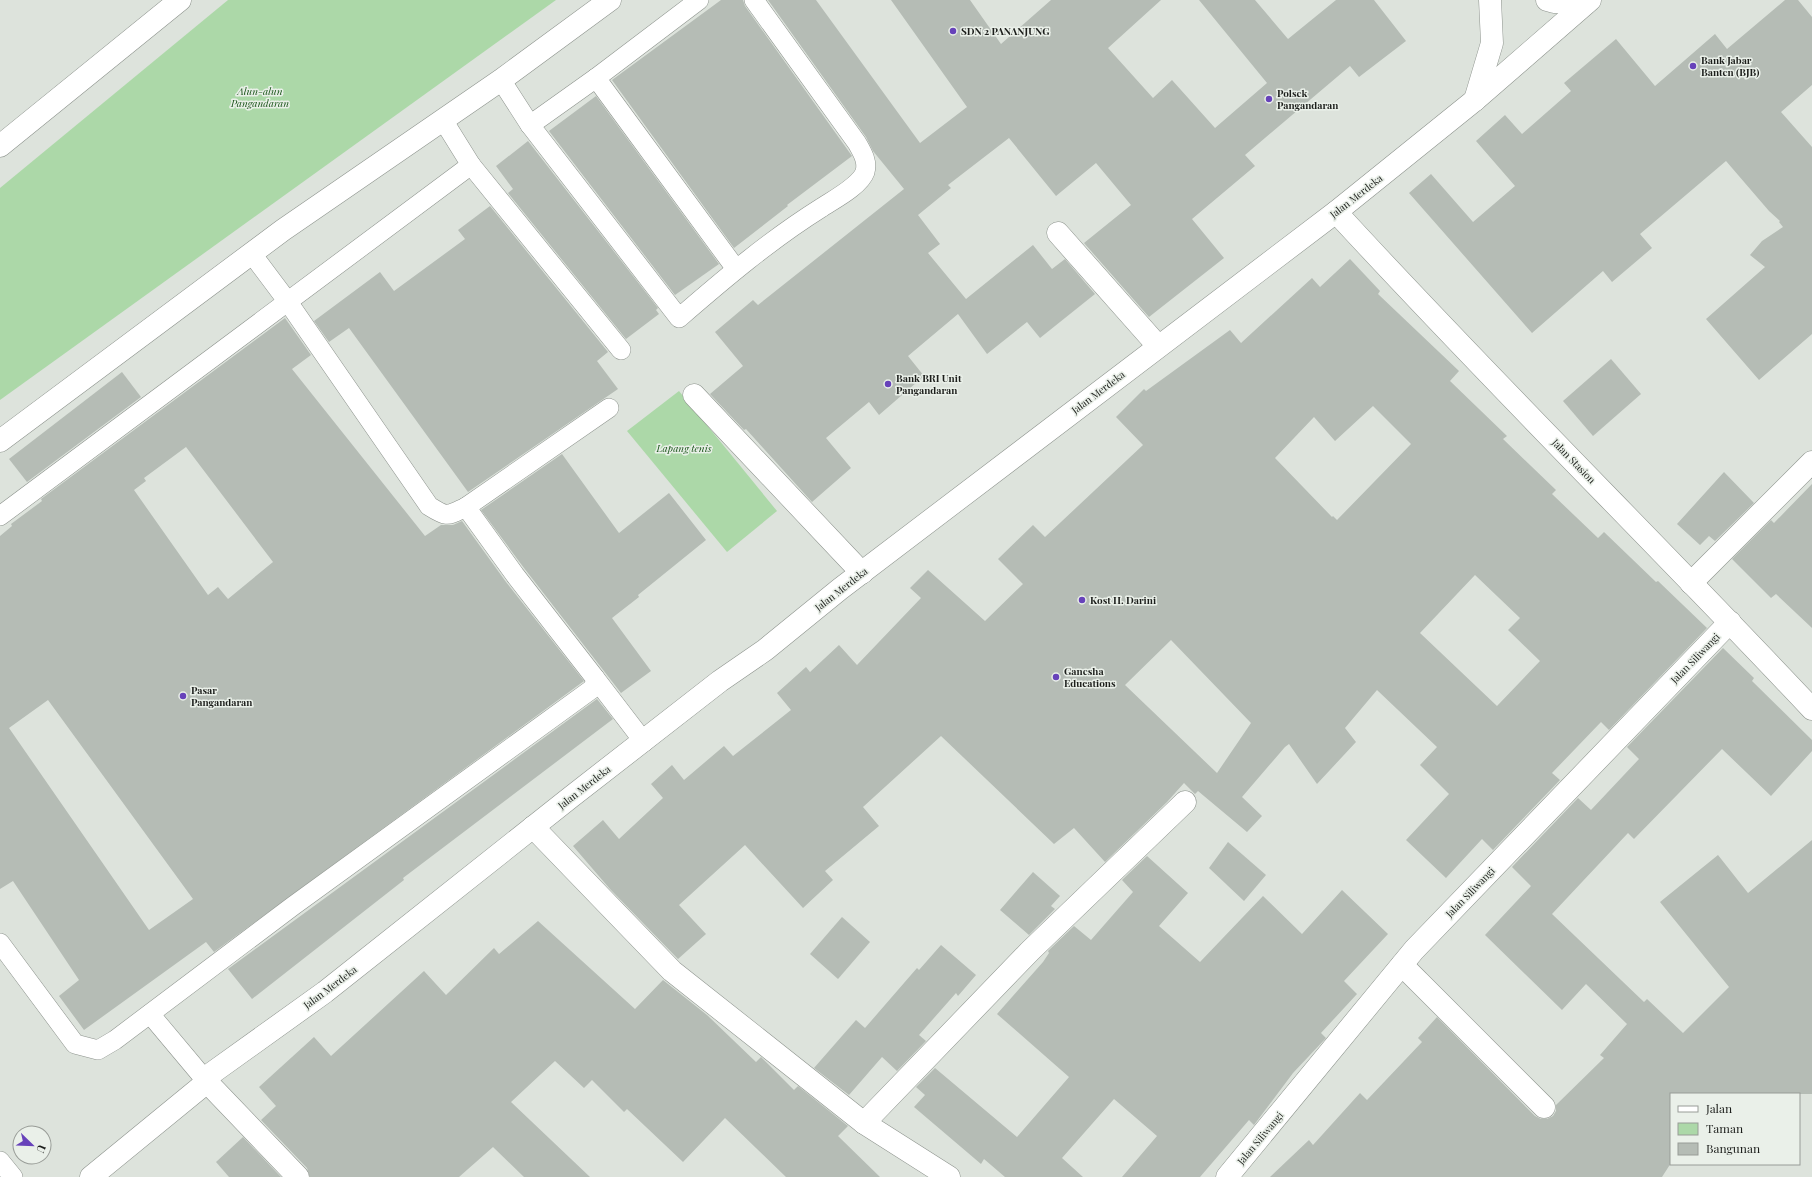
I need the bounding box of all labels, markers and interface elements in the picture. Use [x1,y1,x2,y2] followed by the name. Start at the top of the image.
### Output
[961,24,1050,38] place label: SDN 2 PANANJUNG
[948,26,958,36] marker: SDN 2 PANANJUNG
[1701,53,1759,79] place label: Bank Jabar Banten (BJB)
[1688,61,1698,71] marker: Bank Jabar Banten (BJB)
[230,84,289,110] park label: Alun-alun Pangandaran
[1277,86,1339,112] place label: Polsek Pangandaran
[1264,94,1274,104] marker: Polsek Pangandaran
[1326,171,1385,222] street label: Jalan Merdeka
[1068,367,1128,417] street label: Jalan Merdeka
[896,371,962,397] place label: Bank BRI Unit Pangandaran
[883,379,893,389] marker: Bank BRI Unit Pangandaran
[1548,435,1599,486] street label: Jalan Stasion
[656,441,712,455] park label: Lapang tenis
[811,564,870,615] street label: Jalan Merdeka
[1090,593,1156,607] place label: Kost H. Darini
[1077,595,1087,605] marker: Kost H. Darini
[1667,630,1723,687] street label: Jalan Siliwangi
[1064,664,1116,690] place label: Ganesha Educations
[1051,672,1061,682] marker: Ganesha Educations
[191,683,253,709] place label: Pasar Pangandaran
[178,691,188,701] marker: Pasar Pangandaran
[554,762,613,813] street label: Jalan Merdeka
[1442,864,1498,921] street label: Jalan Siliwangi
[300,962,360,1012] street label: Jalan Merdeka
[1670,1093,1800,1165] legend
[1705,1100,1732,1116] text: Jalan
[1233,1108,1286,1168] street label: Jalan Siliwangi
[1706,1120,1743,1136] text: Taman
[12,1125,52,1165] north arrow
[1706,1140,1760,1156] text: Bangunan
[33,1143,50,1156] text: U

